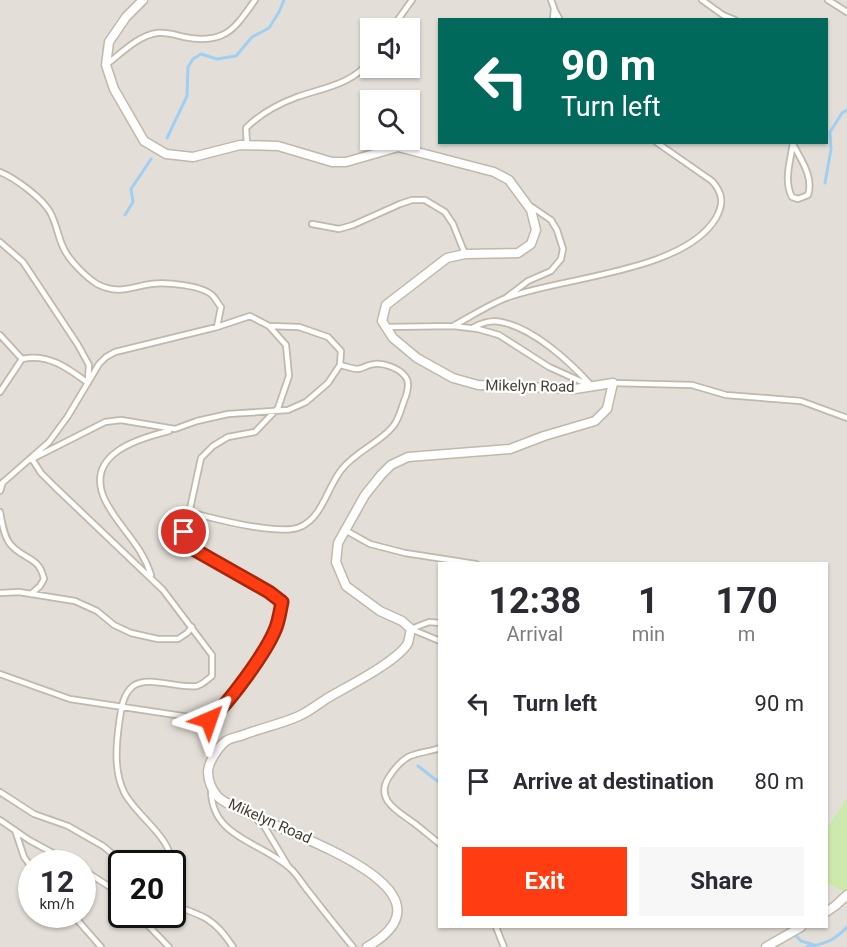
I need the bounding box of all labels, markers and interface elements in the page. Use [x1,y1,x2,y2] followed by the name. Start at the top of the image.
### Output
[360,18,420,150] map controls
[360,18,420,78] button: sound
[561,41,656,90] text: 90 m
[462,42,540,120] icon: left
[360,90,420,150] button: search
[561,91,661,123] text: Turn left
[485,376,575,396] street label: Mikelyn Road
[158,506,209,557] pin
[167,515,200,548] icon: arrive
[488,580,581,622] text: 12:38
[638,580,659,622] text: 1
[716,580,778,622] text: 170
[506,622,563,646] text: Arrival
[632,622,665,646] text: min
[738,622,755,646] text: m
[462,687,495,720] icon: left
[177,688,241,752] position arrow
[513,691,597,716] text: Turn left
[755,691,804,716] text: 90 m
[462,765,495,798] icon: arrive
[513,769,714,794] text: Arrive at destination
[755,769,804,794] text: 80 m
[226,795,314,847] street label: Mikelyn Road
[462,847,627,916] button: Exit
[639,847,804,916] button: Share
[108,850,186,928] speed limit sign: 20
[40,864,74,899] text: 12
[39,895,75,913] text: km/h

